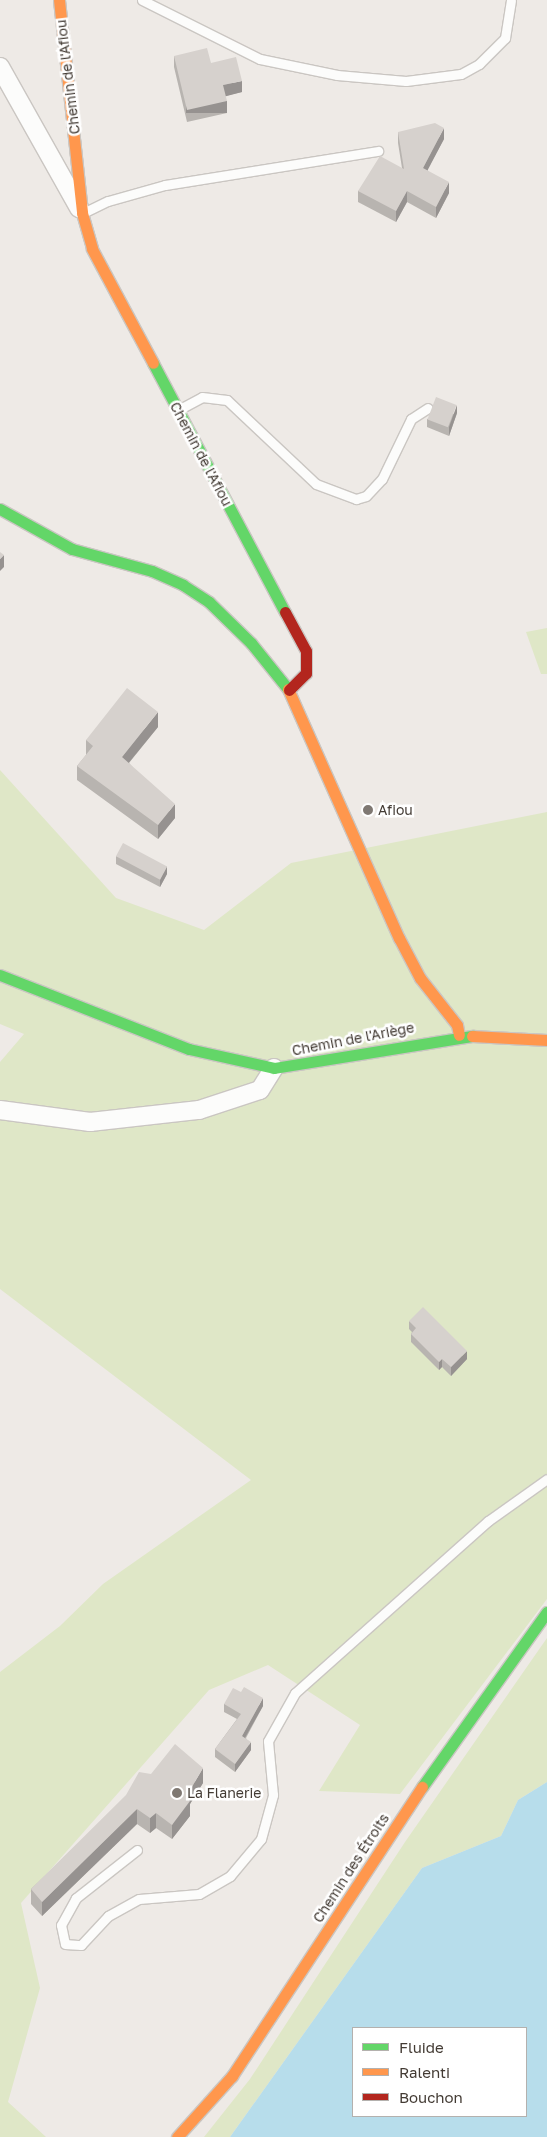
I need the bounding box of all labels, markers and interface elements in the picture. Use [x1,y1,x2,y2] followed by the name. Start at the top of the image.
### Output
[53,19,83,135] street label: Chemin de l'Afiou
[166,399,236,509] street label: Chemin de l'Afiou
[378,802,413,818] place label: Afiou
[362,804,374,816] marker: Afiou
[291,1019,415,1059] street label: Chemin de l'Ariège
[187,1785,261,1801] place label: La Flanerie
[171,1787,183,1799] marker: La Flanerie
[309,1810,393,1926] street label: Chemin des Étroits
[352,2027,527,2117] legend
[399,2038,444,2056] text: Fluide
[399,2063,450,2081] text: Ralenti
[399,2088,463,2106] text: Bouchon

